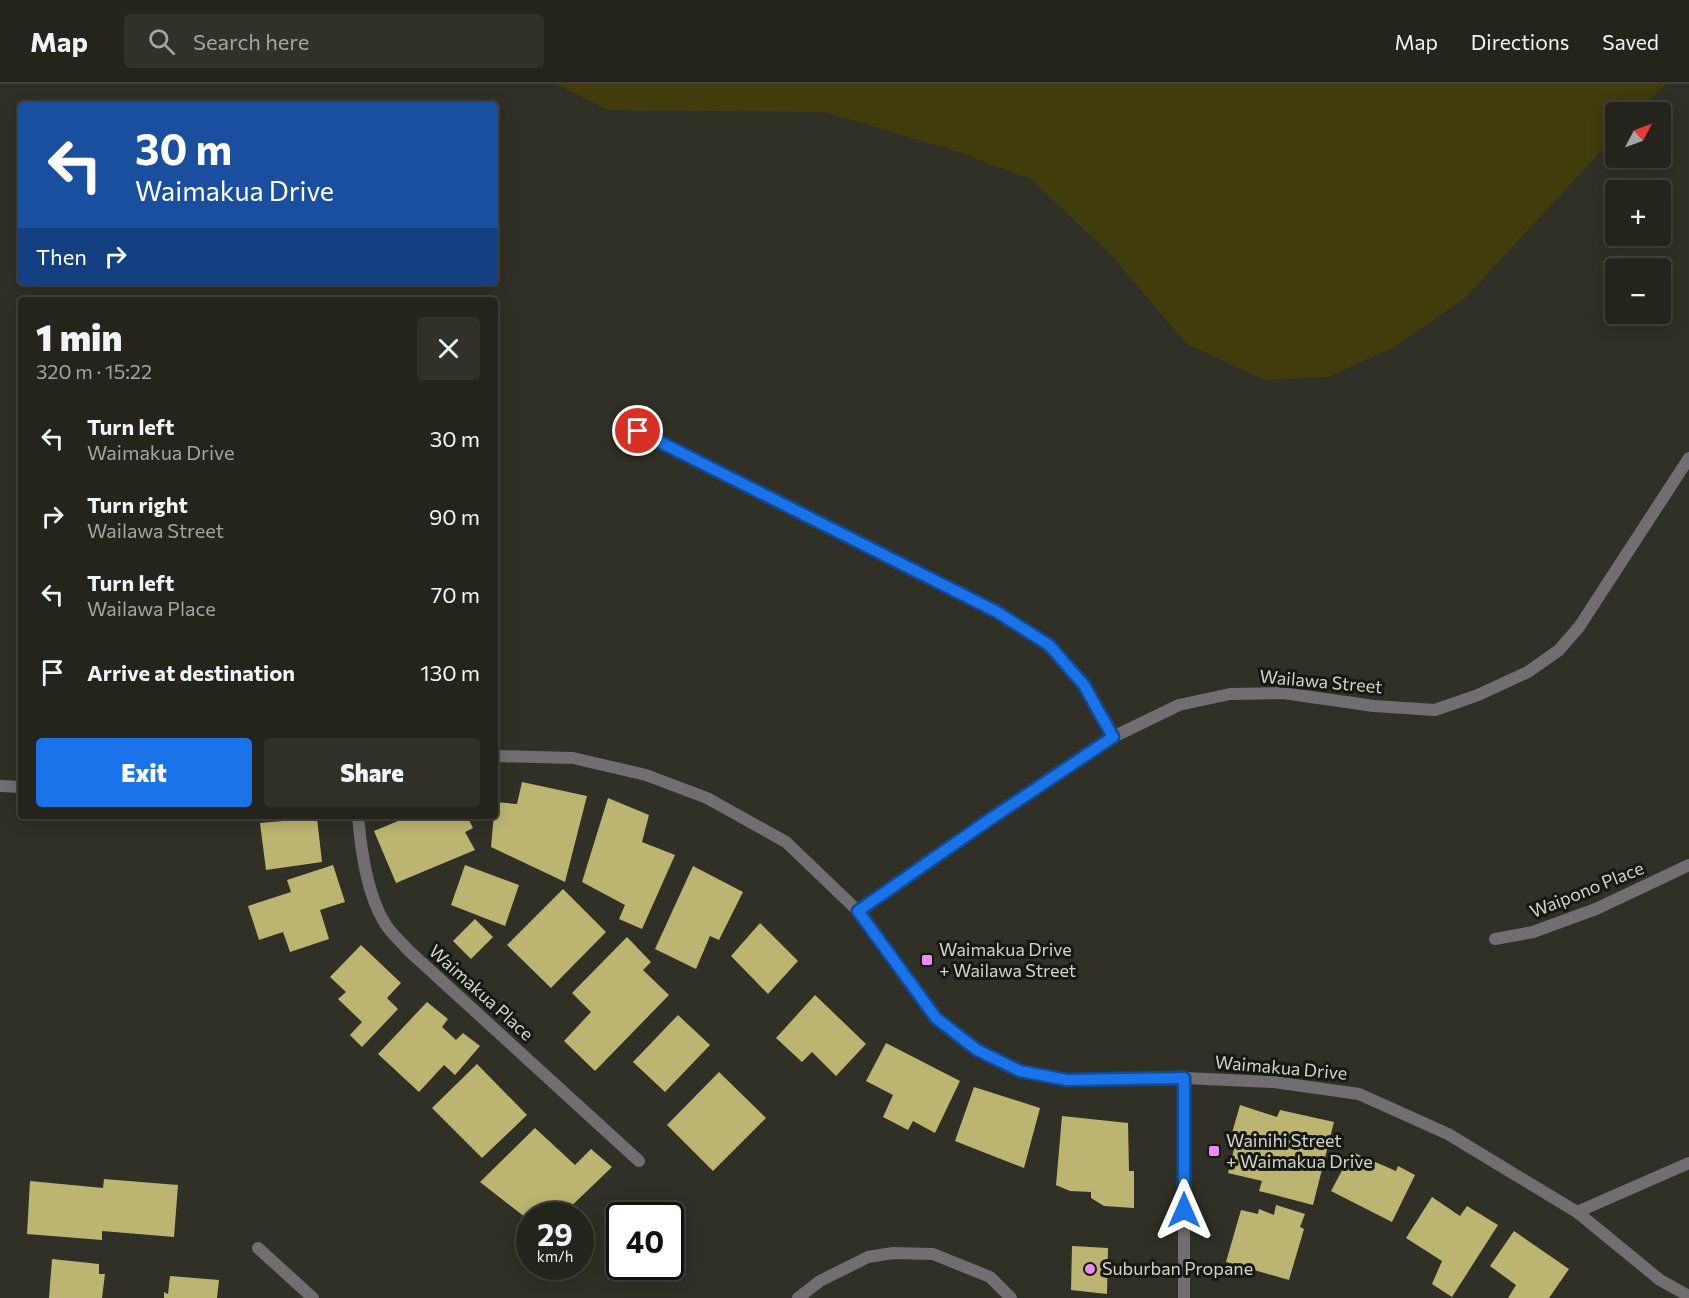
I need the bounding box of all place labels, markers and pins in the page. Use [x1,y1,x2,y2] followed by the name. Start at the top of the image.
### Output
[612,405,663,456] pin
[939,938,1076,981] place label: Waimakua Drive + Wailawa Street
[920,953,934,967] marker: Waimakua Drive + Wailawa Street
[1226,1129,1373,1172] place label: Wainihi Street + Waimakua Drive
[1207,1144,1221,1158] marker: Wainihi Street + Waimakua Drive
[1102,1257,1253,1279] place label: Suburban Propane
[1083,1262,1097,1276] marker: Suburban Propane

